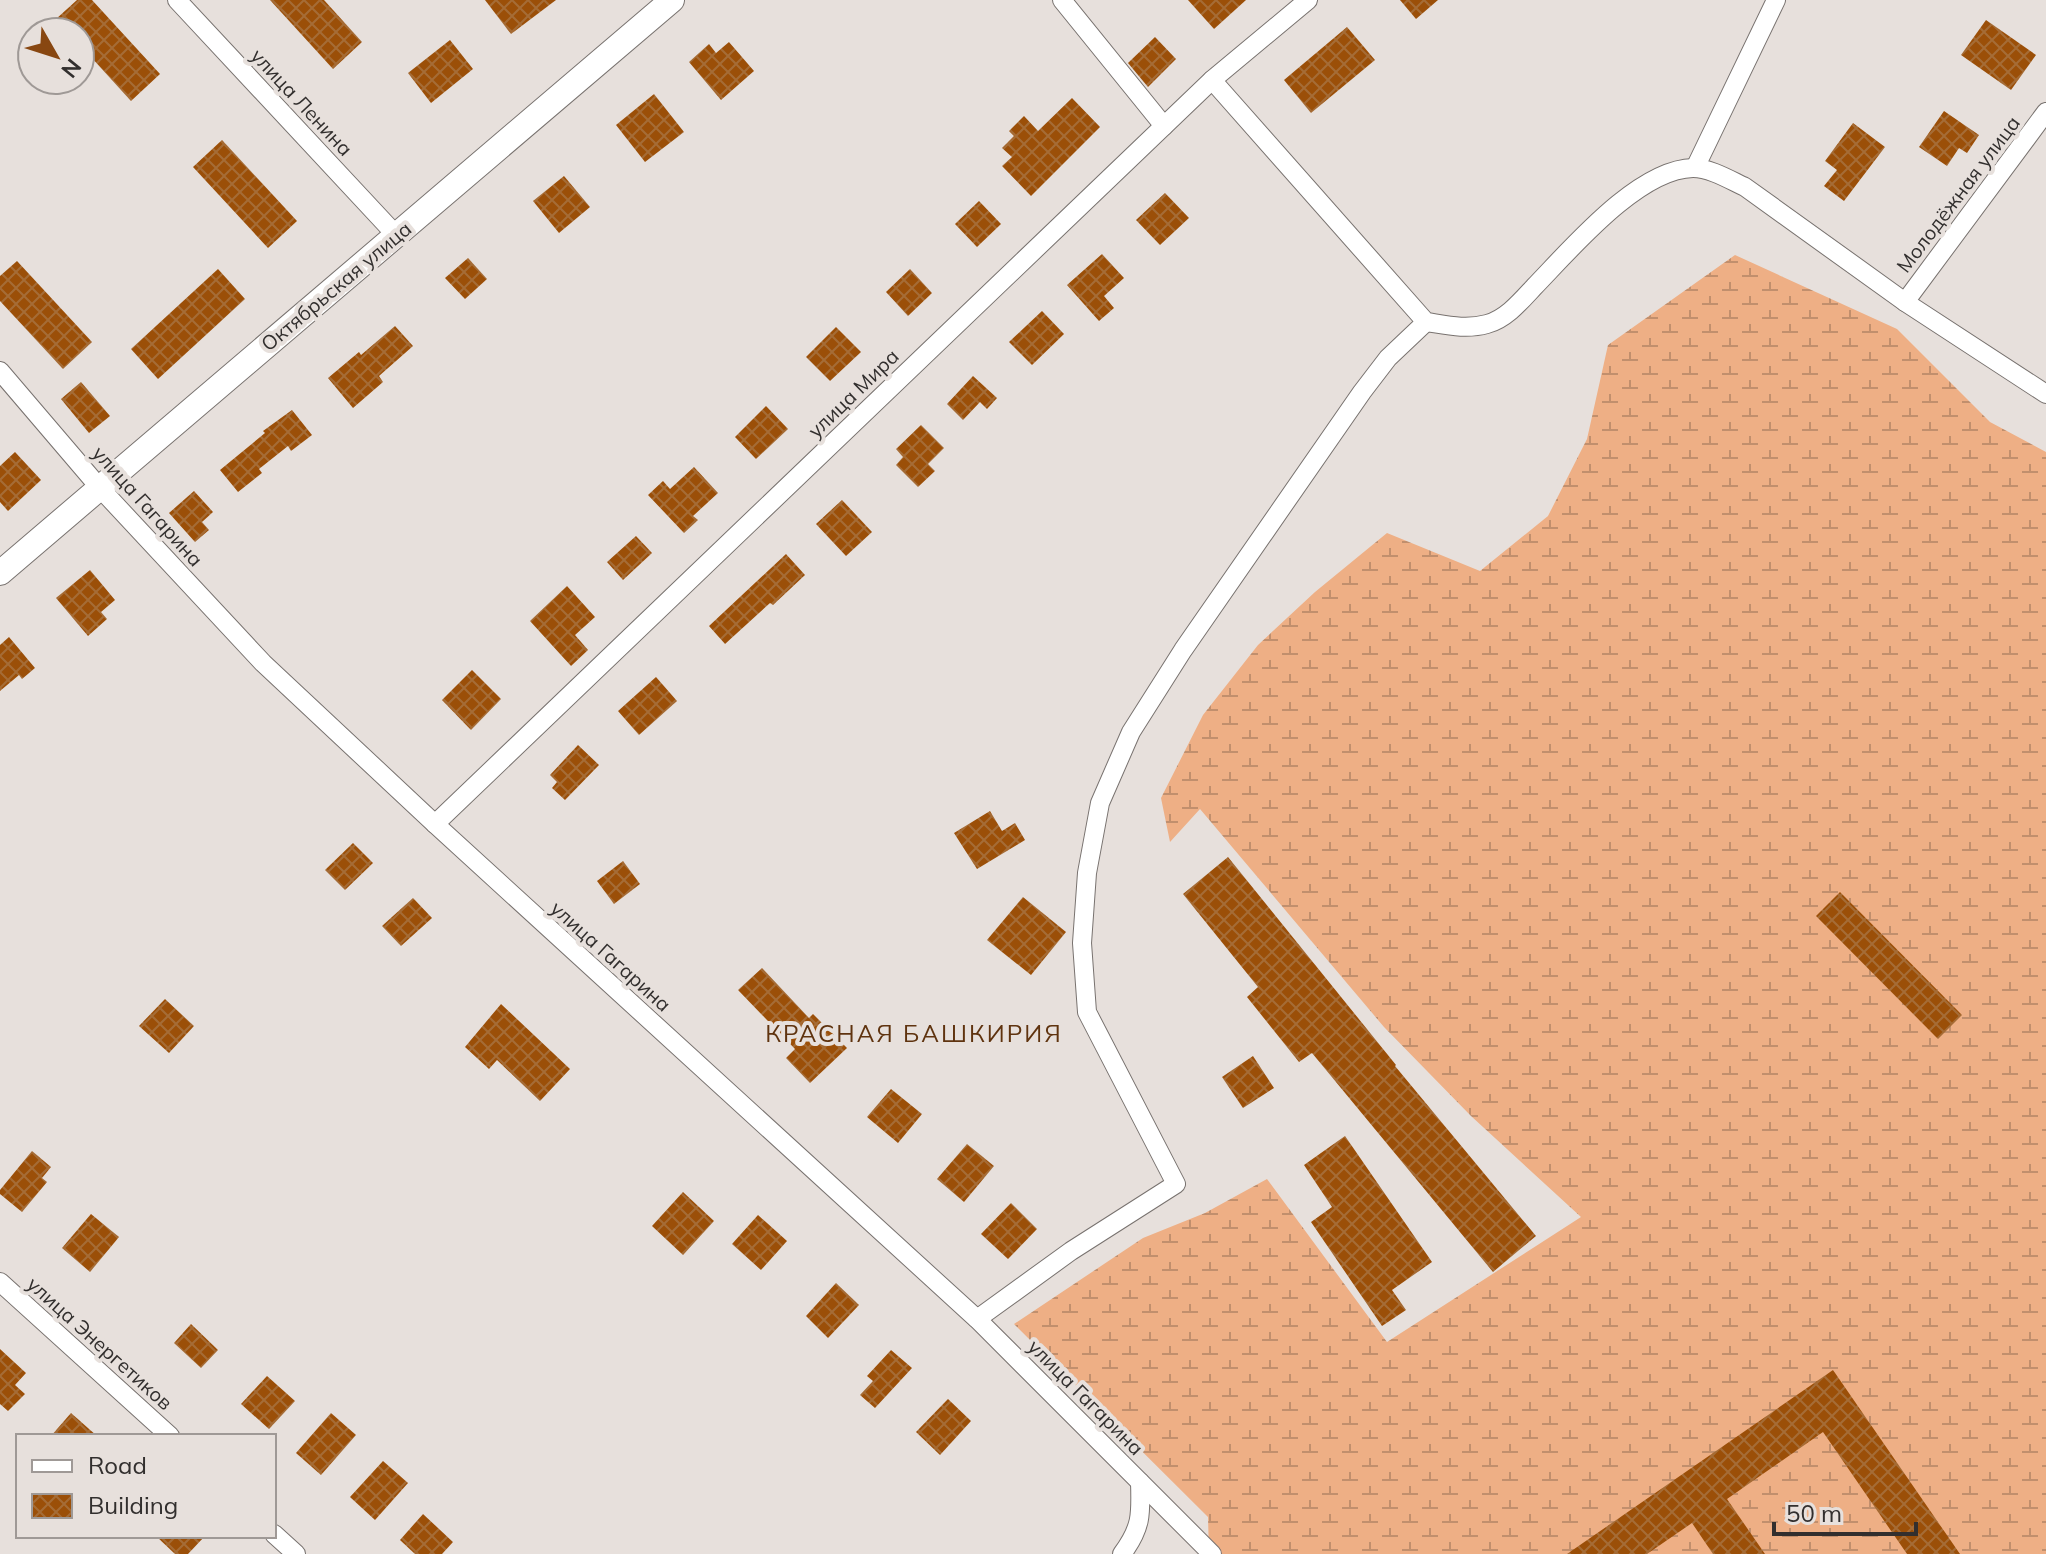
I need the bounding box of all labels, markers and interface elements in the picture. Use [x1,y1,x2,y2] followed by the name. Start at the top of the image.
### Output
[16,16,96,96] north arrow
[246,43,358,161] street label: улица Ленина
[55,53,88,84] text: N
[1891,111,2025,277] street label: Молодёжная улица
[256,216,416,356] street label: Октябрьская улица
[802,343,904,443] street label: улица Мира
[87,441,209,571] street label: улица Гагарина
[546,895,676,1017] street label: улица Гагарина
[765,1018,1063,1048] district label: КРАСНАЯ БАШКИРИЯ
[22,1271,178,1415] street label: улица Энергетиков
[1023,1334,1149,1460] street label: улица Гагарина
[16,1434,276,1538] legend
[88,1450,147,1480] text: Road
[1774,1486,1916,1536] scale bar
[88,1490,178,1520] text: Building
[1786,1498,1842,1528] text: 50 m

